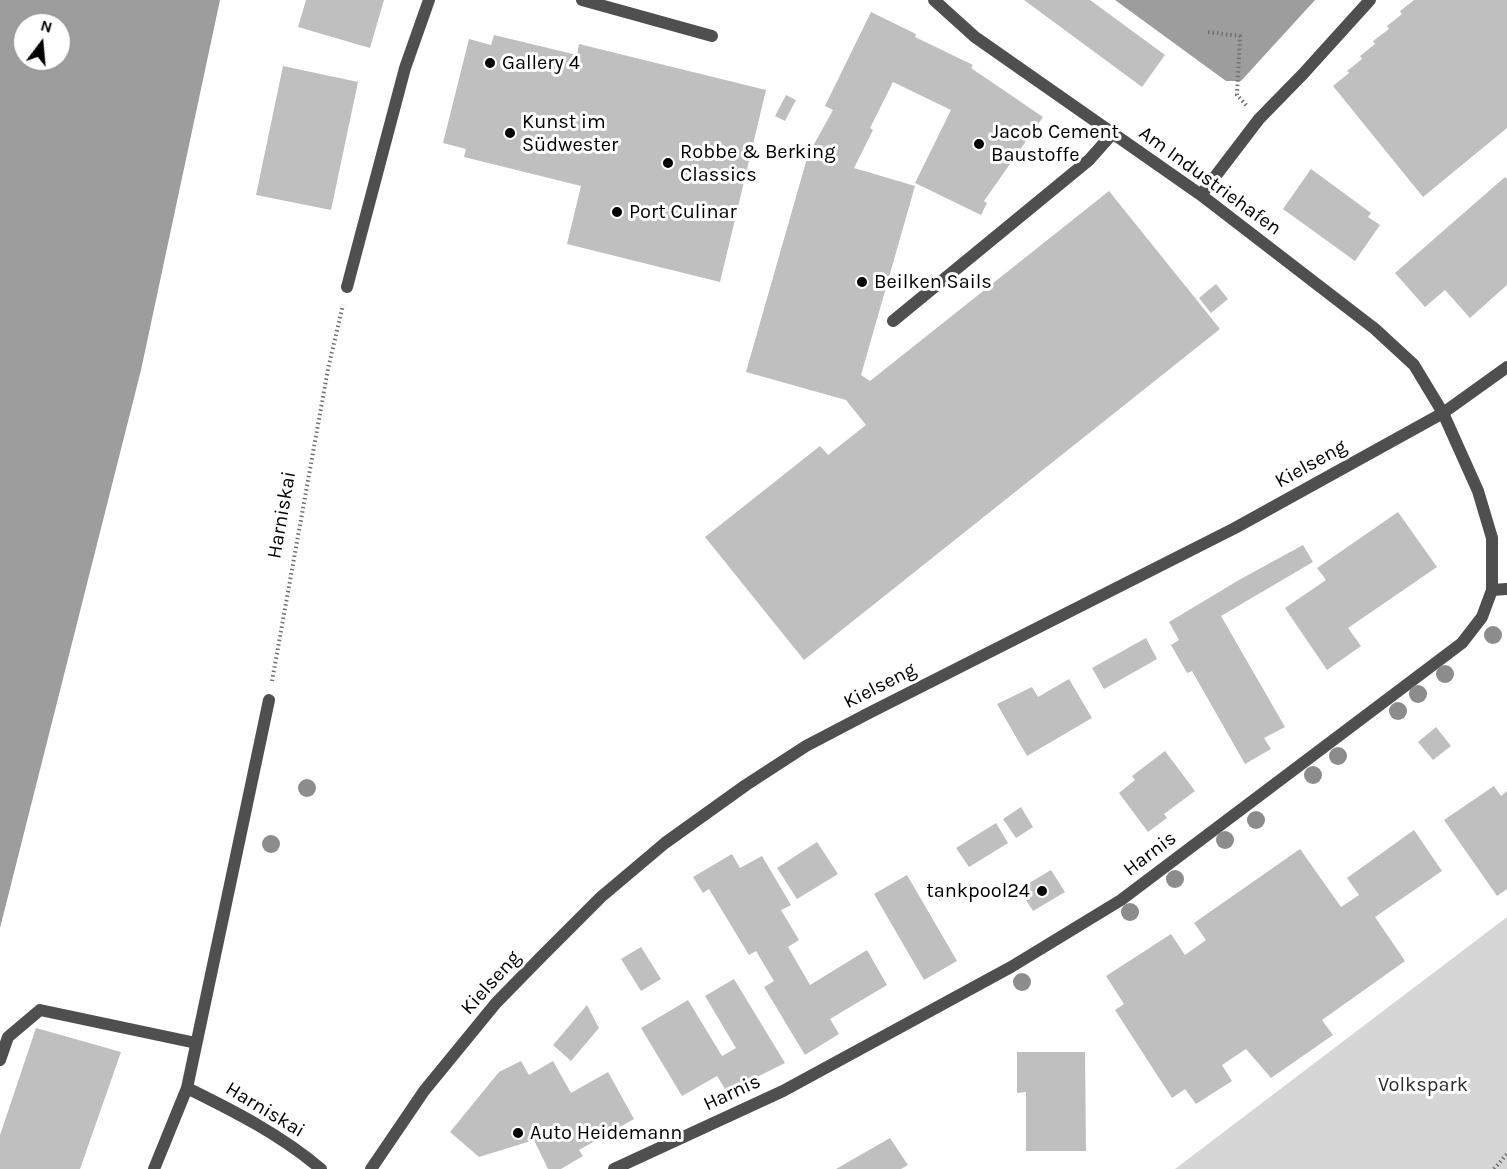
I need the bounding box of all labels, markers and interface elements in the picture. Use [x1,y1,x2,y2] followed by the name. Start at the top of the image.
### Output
[12,12,72,72] north arrow
[38,15,55,37] text: N
[502,51,580,75] place label: Gallery 4
[483,56,497,70] marker: Gallery 4
[522,110,618,157] place label: Kunst im Südwester
[991,120,1119,167] place label: Jacob Cement Baustoffe
[1134,121,1286,241] street label: Am Industriehafen
[503,126,517,140] marker: Kunst im Südwester
[972,137,986,151] marker: Jacob Cement Baustoffe
[680,140,835,187] place label: Robbe & Berking Classics
[661,156,675,170] marker: Robbe & Berking Classics
[629,200,737,224] place label: Port Culinar
[610,205,624,219] marker: Port Culinar
[874,270,992,294] place label: Beilken Sails
[855,275,869,289] marker: Beilken Sails
[1271,435,1351,493] street label: Kielseng
[263,469,301,561] street label: Harniskai
[840,658,920,714] street label: Kielseng
[1119,826,1181,882] street label: Harnis
[926,879,1030,903] place label: tankpool24
[1035,884,1049,898] marker: tankpool24
[456,946,526,1020] street label: Kielseng
[700,1069,764,1117] street label: Harnis
[1378,1073,1468,1097] park label: Volkspark
[221,1077,309,1143] street label: Harniskai
[530,1121,682,1145] place label: Auto Heidemann
[511,1126,525,1140] marker: Auto Heidemann

